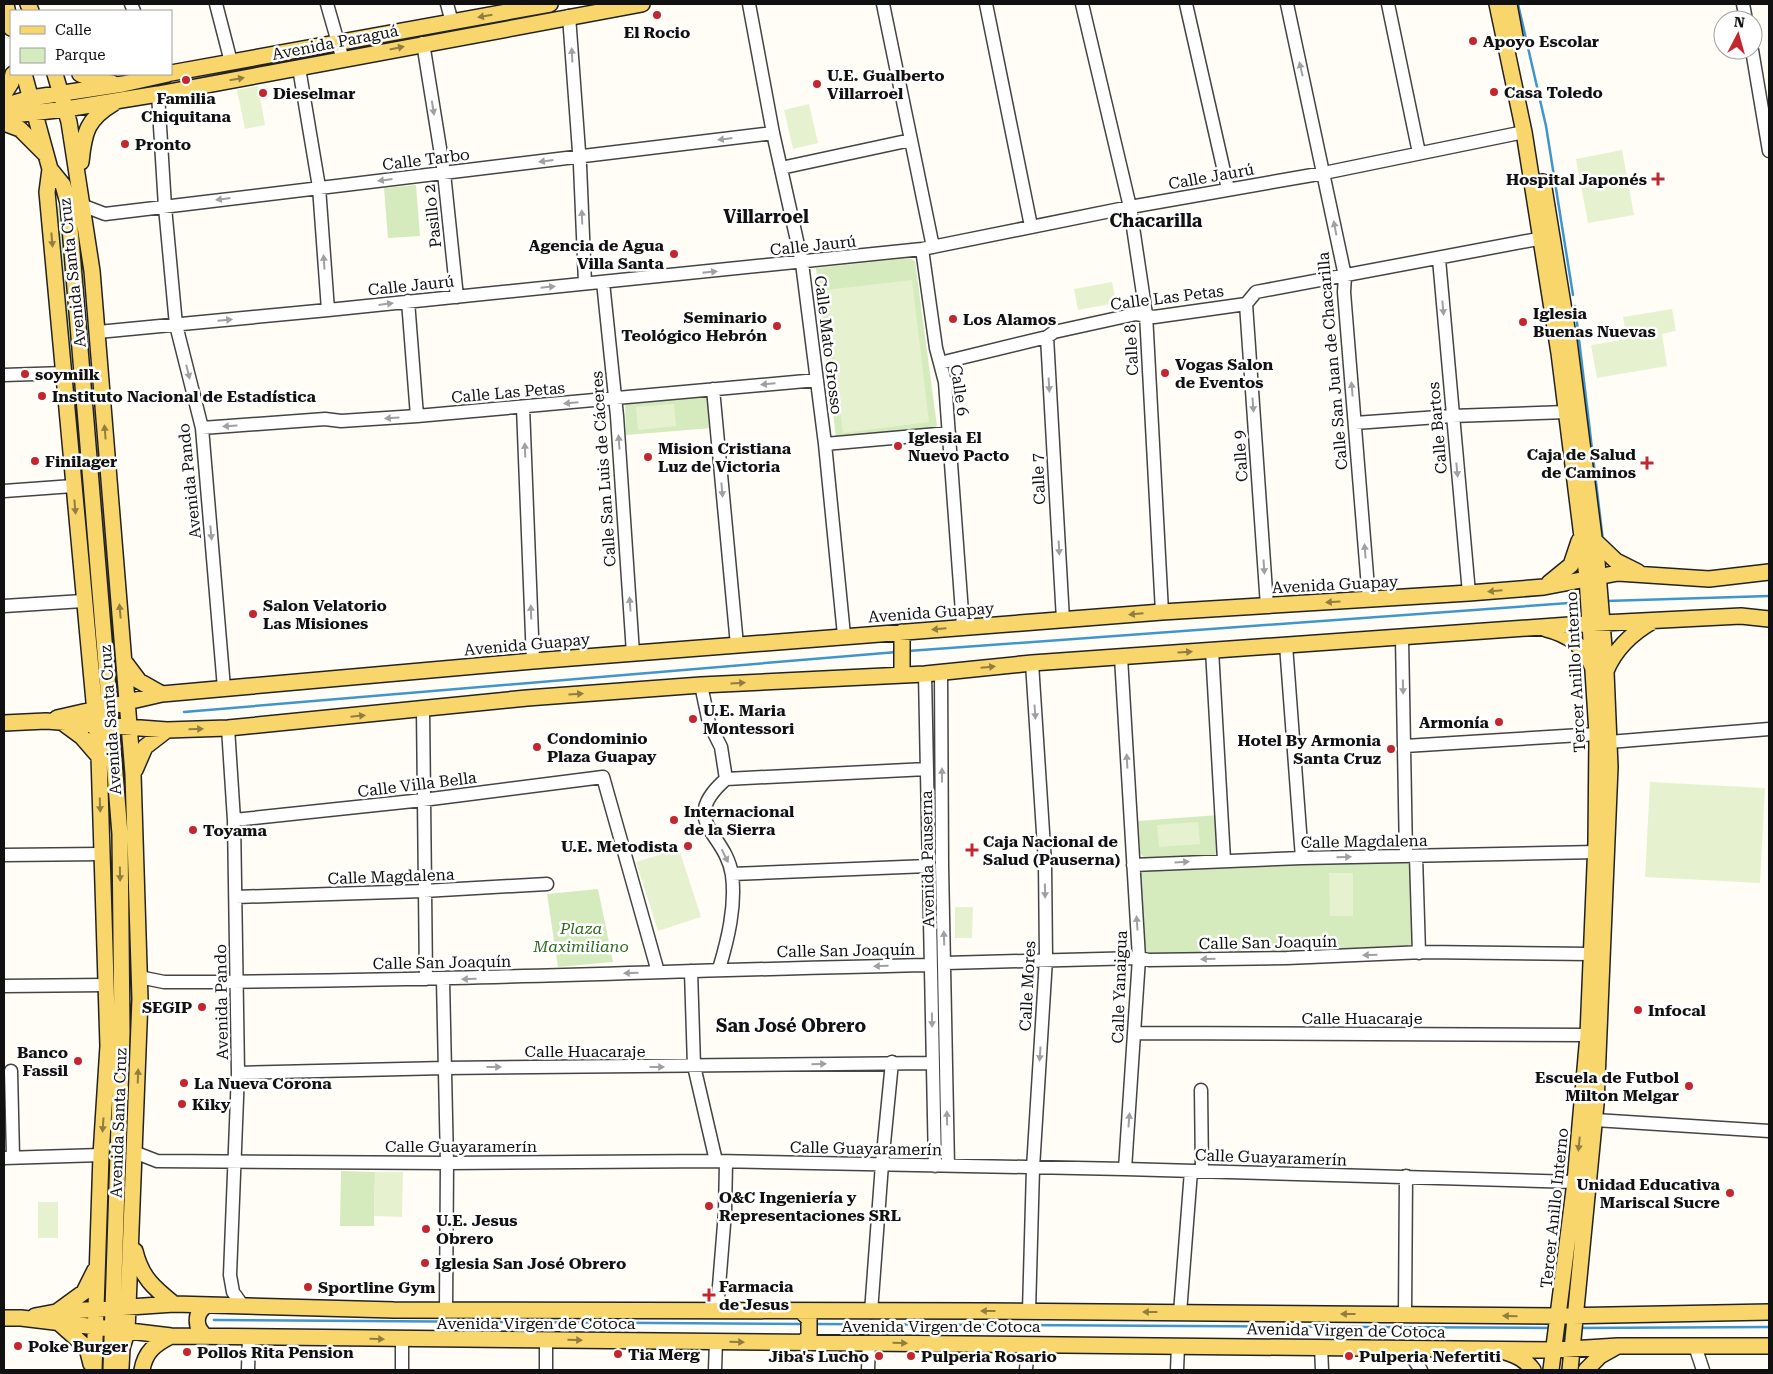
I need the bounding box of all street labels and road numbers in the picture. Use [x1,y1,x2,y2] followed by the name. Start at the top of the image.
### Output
[270,21,400,64] street label: Avenida Paraguá
[381,145,471,174] street label: Calle Tarbo
[1167,160,1255,193] street label: Calle Jaurú
[420,183,445,249] street label: Pasillo 2
[55,197,90,349] street label: Avenida Santa Cruz
[769,232,857,259] street label: Calle Jaurú
[1313,251,1352,471] street label: Calle San Juan de Chacarilla
[367,272,455,299] street label: Calle Jaurú
[811,275,846,416] street label: Calle Mato Grosso
[1109,281,1225,314] street label: Calle Las Petas
[1121,324,1142,376] street label: Calle 8
[946,363,973,417] street label: Calle 6
[587,370,620,568] street label: Calle San Luis de Cáceres
[450,378,566,407] street label: Calle Las Petas
[1424,381,1451,475] street label: Calle Bartos
[174,422,205,540] street label: Avenida Pando
[1229,429,1252,482] street label: Calle 9
[1028,453,1049,505] street label: Calle 7
[1271,572,1399,597] street label: Avenida Guapay
[1562,591,1589,753] street label: Tercer Anillo Interno
[867,599,995,626] street label: Avenida Guapay
[463,629,591,659] street label: Avenida Guapay
[96,644,125,796] street label: Avenida Santa Cruz
[356,768,478,801] street label: Calle Villa Bella
[917,790,938,928] street label: Avenida Pauserna
[1300,831,1428,852] street label: Calle Magdalena
[327,865,455,888] street label: Calle Magdalena
[1108,930,1131,1044] street label: Calle Yanaigua
[1199,932,1337,953] street label: Calle San Joaquín
[777,940,915,961] street label: Calle San Joaquín
[1016,940,1039,1032] street label: Calle Mores
[211,944,232,1060] street label: Avenida Pando
[373,952,511,973] street label: Calle San Joaquín
[1302,1009,1423,1028] street label: Calle Huacaraje
[525,1042,646,1061] street label: Calle Huacaraje
[106,1047,131,1198] street label: Avenida Santa Cruz
[1537,1127,1572,1289] street label: Tercer Anillo Interno
[385,1137,537,1156] street label: Calle Guayaramerín
[790,1138,942,1159] street label: Calle Guayaramerín
[1195,1145,1347,1170] street label: Calle Guayaramerín
[436,1314,636,1333] street label: Avenida Virgen de Cotoca
[841,1317,1041,1336] street label: Avenida Virgen de Cotoca
[1246,1319,1446,1342] street label: Avenida Virgen de Cotoca

